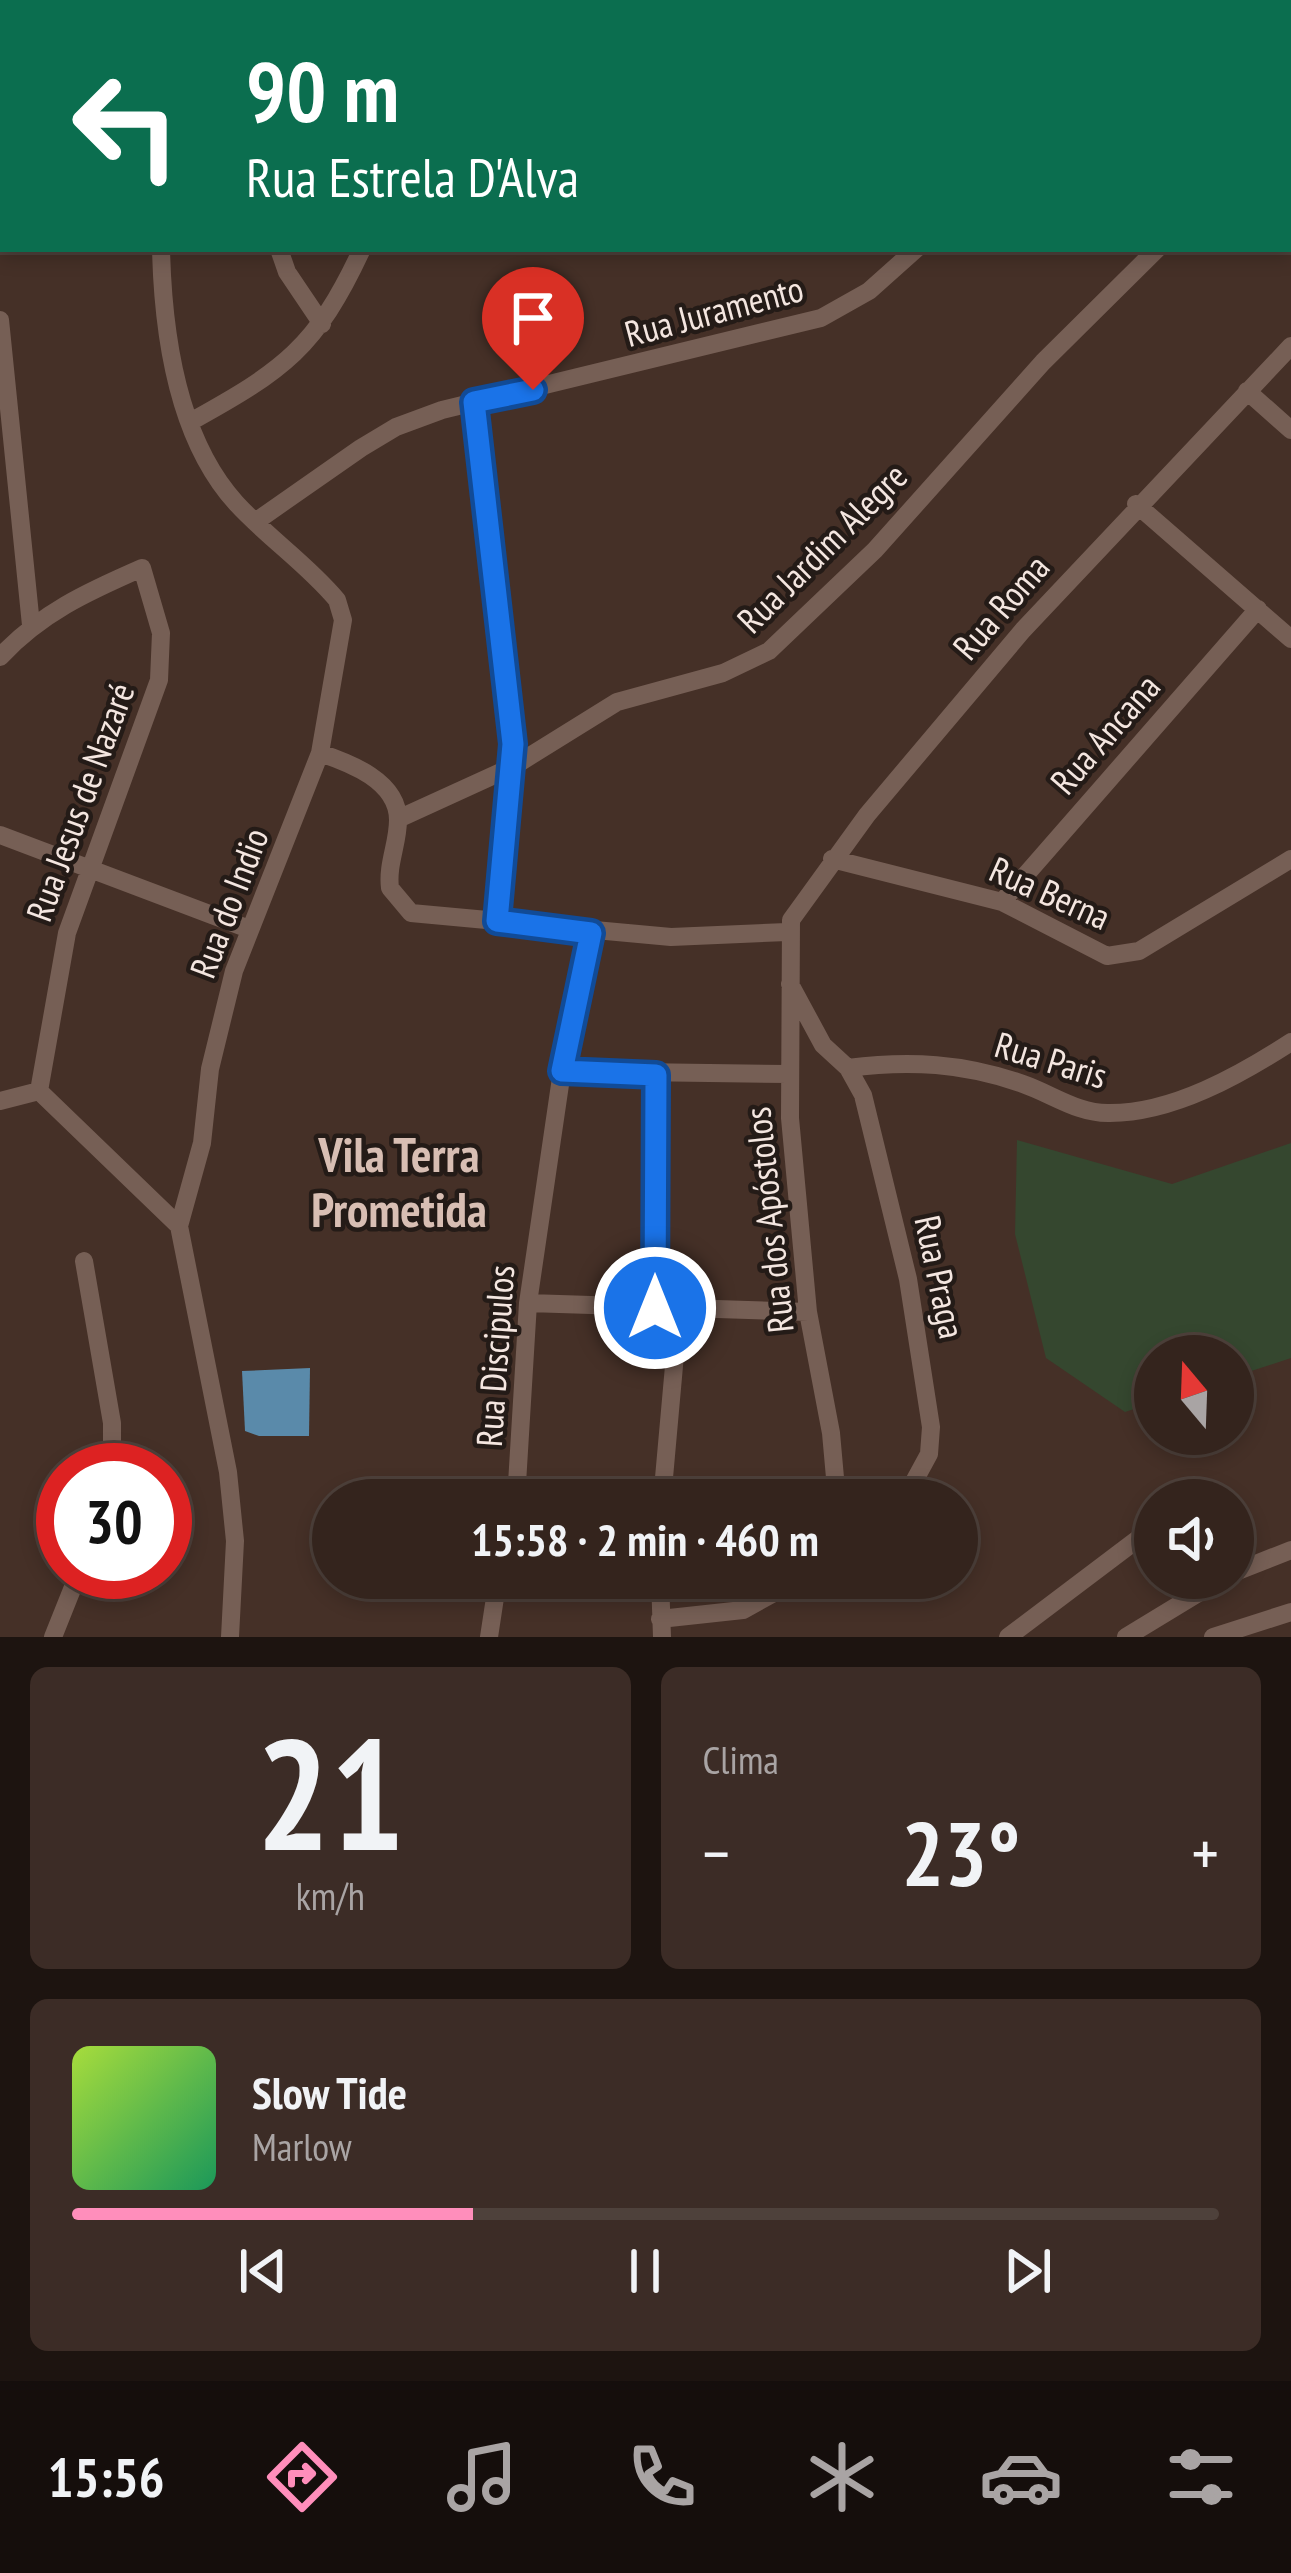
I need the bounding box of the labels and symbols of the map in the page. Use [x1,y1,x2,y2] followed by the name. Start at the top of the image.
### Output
[620,264,808,357] street label: Rua Juramento
[482,267,584,390] pin
[727,453,917,643] street label: Rua Jardim Alegre
[942,544,1059,669] street label: Rua Roma
[1040,664,1170,804] street label: Rua Ancana
[15,676,144,927] street label: Rua Jesus de Nazaré
[178,821,279,984] street label: Rua do Indio
[983,845,1118,940] street label: Rua Berna
[990,1020,1113,1099] street label: Rua Paris
[733,1105,804,1335] street label: Rua dos Apóstolos
[311,1123,487,1240] district label: Vila Terra Prometida
[905,1211,976,1343] street label: Rua Praga
[592,1245,718,1371] position arrow
[465,1264,524,1448] street label: Rua Discipulos
[1134,1335,1254,1455] north arrow
[36,1443,192,1599] speed limit sign: 30

